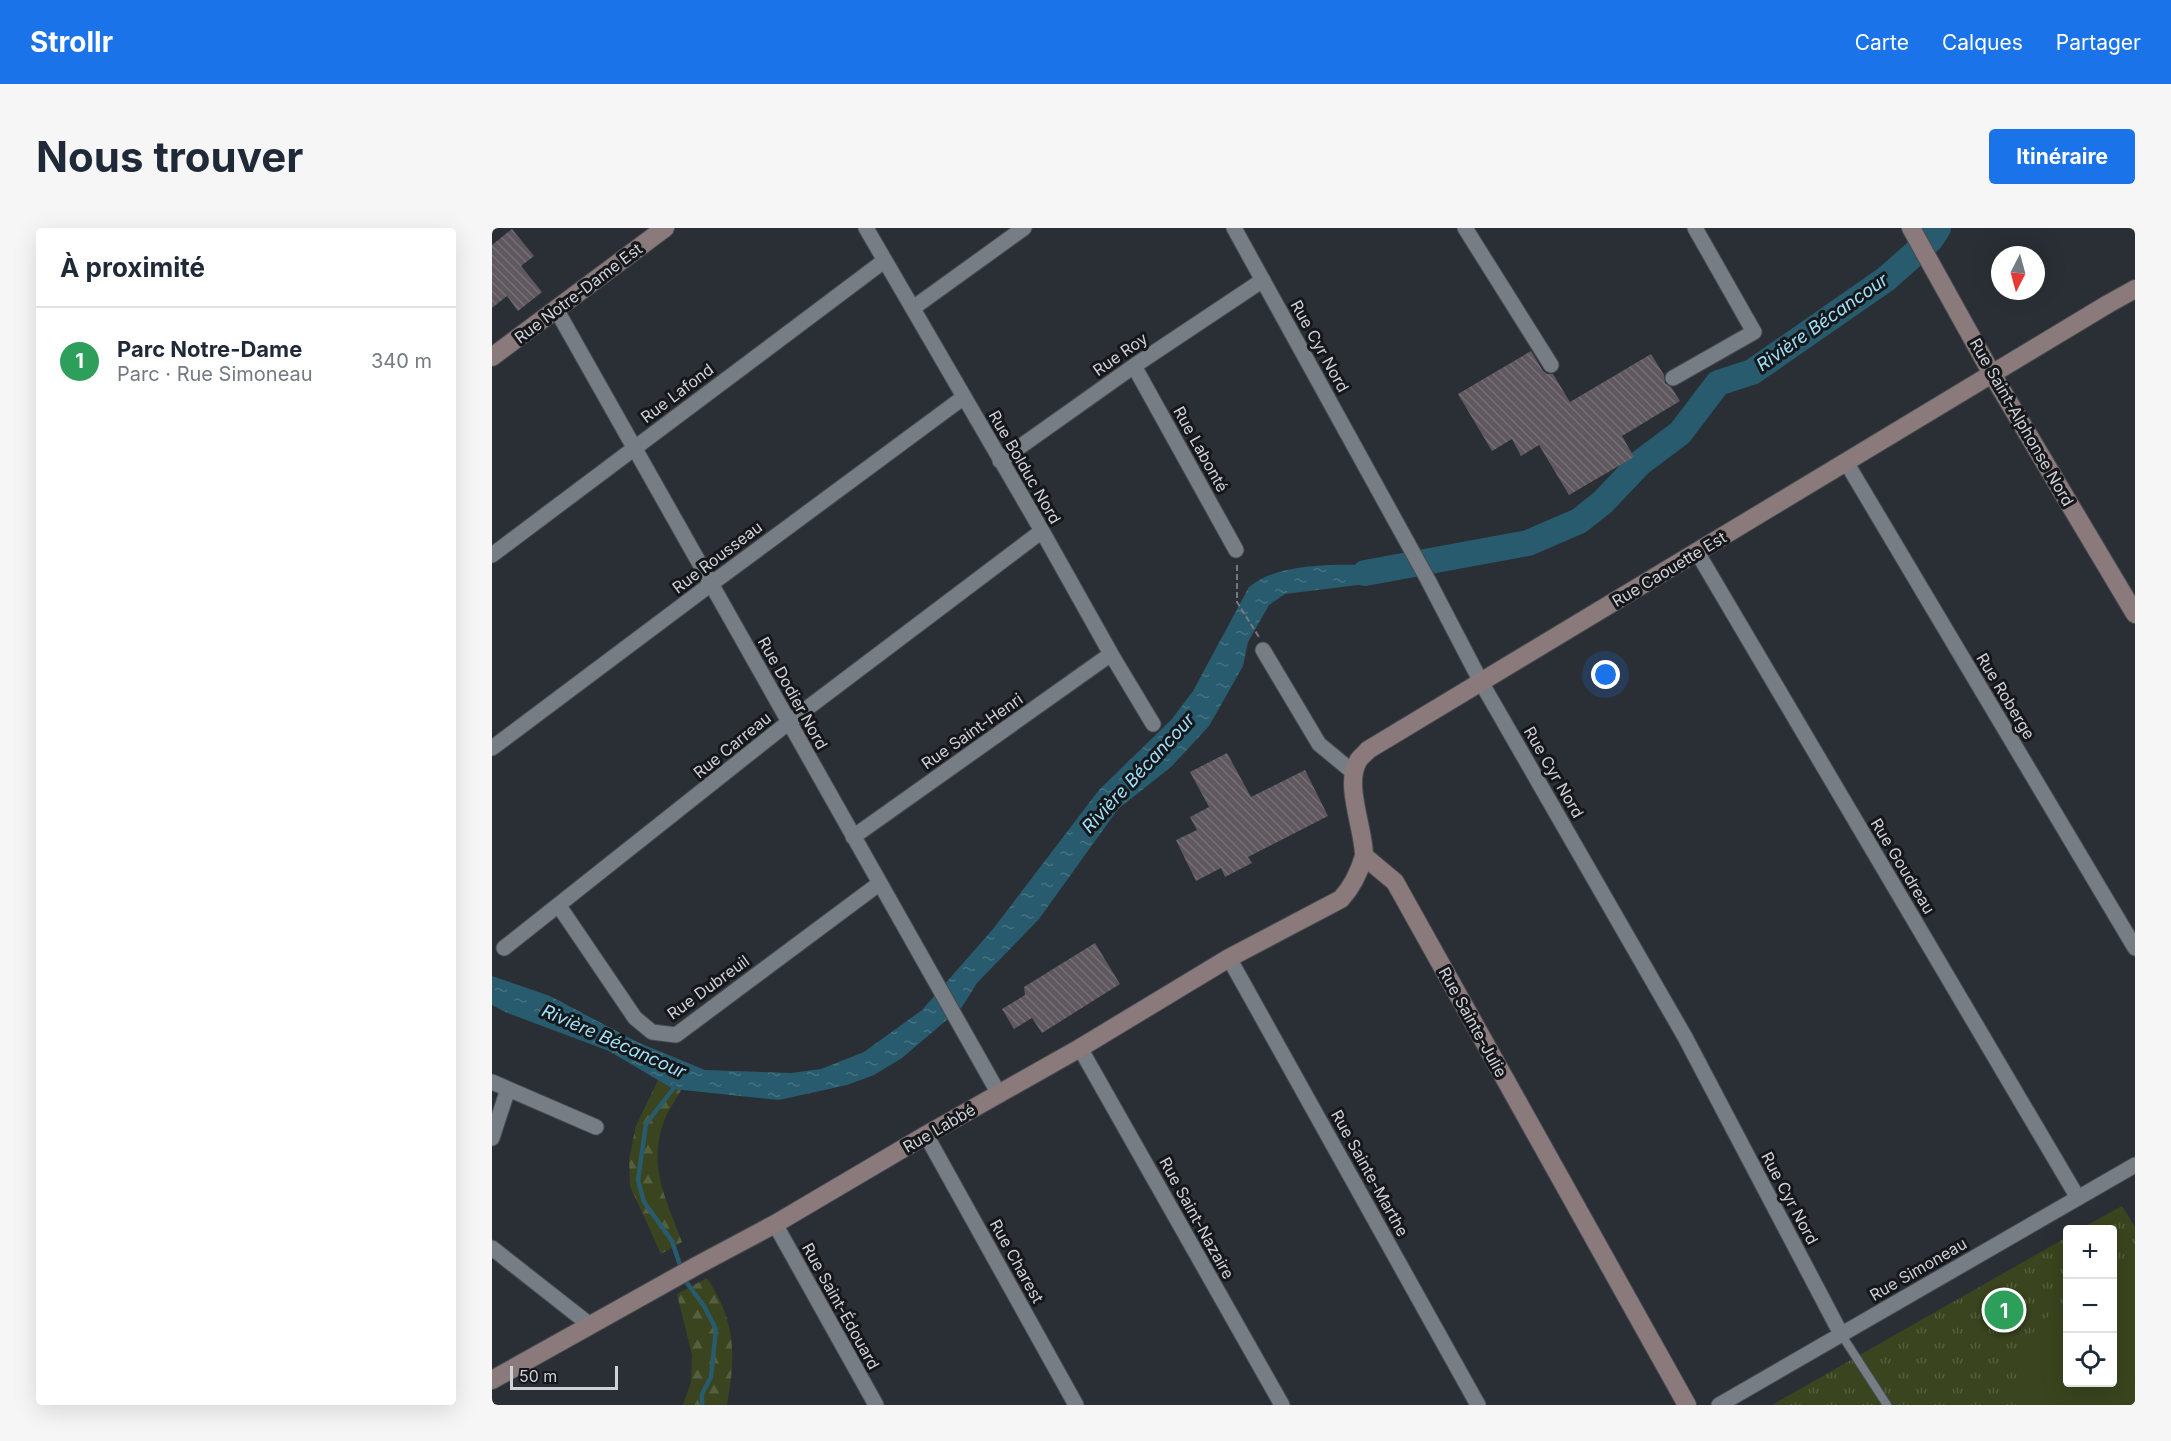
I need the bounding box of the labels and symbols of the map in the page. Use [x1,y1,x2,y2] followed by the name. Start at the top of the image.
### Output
[510,238,646,348] street label: Rue Notre-Dame Est
[1991,246,2045,300] north arrow
[1752,268,1893,375] water label: Rivière Bécancour
[1287,297,1353,395] street label: Rue Cyr Nord
[1089,328,1151,380] street label: Rue Roy
[1966,334,2078,510] street label: Rue Saint-Alphonse Nord
[637,359,717,427] street label: Rue Lafond
[1169,403,1233,495] street label: Rue Labonté
[984,407,1066,527] street label: Rue Bolduc Nord
[668,517,766,597] street label: Rue Rousseau
[1608,527,1730,611] street label: Rue Caouette Est
[754,633,832,753] street label: Rue Dodier Nord
[1972,649,2040,743] street label: Rue Roberge
[1591,660,1620,689] your location
[917,689,1027,773] street label: Rue Saint-Henri
[689,708,775,782] street label: Rue Carreau
[1077,708,1199,837] water label: Rivière Bécancour
[1520,723,1588,821] street label: Rue Cyr Nord
[1867,815,1939,917] street label: Rue Goudreau
[663,950,753,1024] street label: Rue Dubreuil
[1434,963,1512,1081] street label: Rue Sainte-Julie
[539,1000,690,1083] water label: Rivière Bécancour
[899,1099,979,1157] street label: Rue Labbé
[1327,1106,1413,1240] street label: Rue Sainte-Marthe
[1757,1148,1823,1248] street label: Rue Cyr Nord
[1155,1154,1239,1282] street label: Rue Saint-Nazaire
[986,1216,1048,1306] street label: Rue Charest
[1866,1233,1970,1305] street label: Rue Simoneau
[798,1239,884,1373] street label: Rue Saint-Édouard
[1984,1288,2024,1332] pin: 1
[510,1363,618,1390] scale bar

